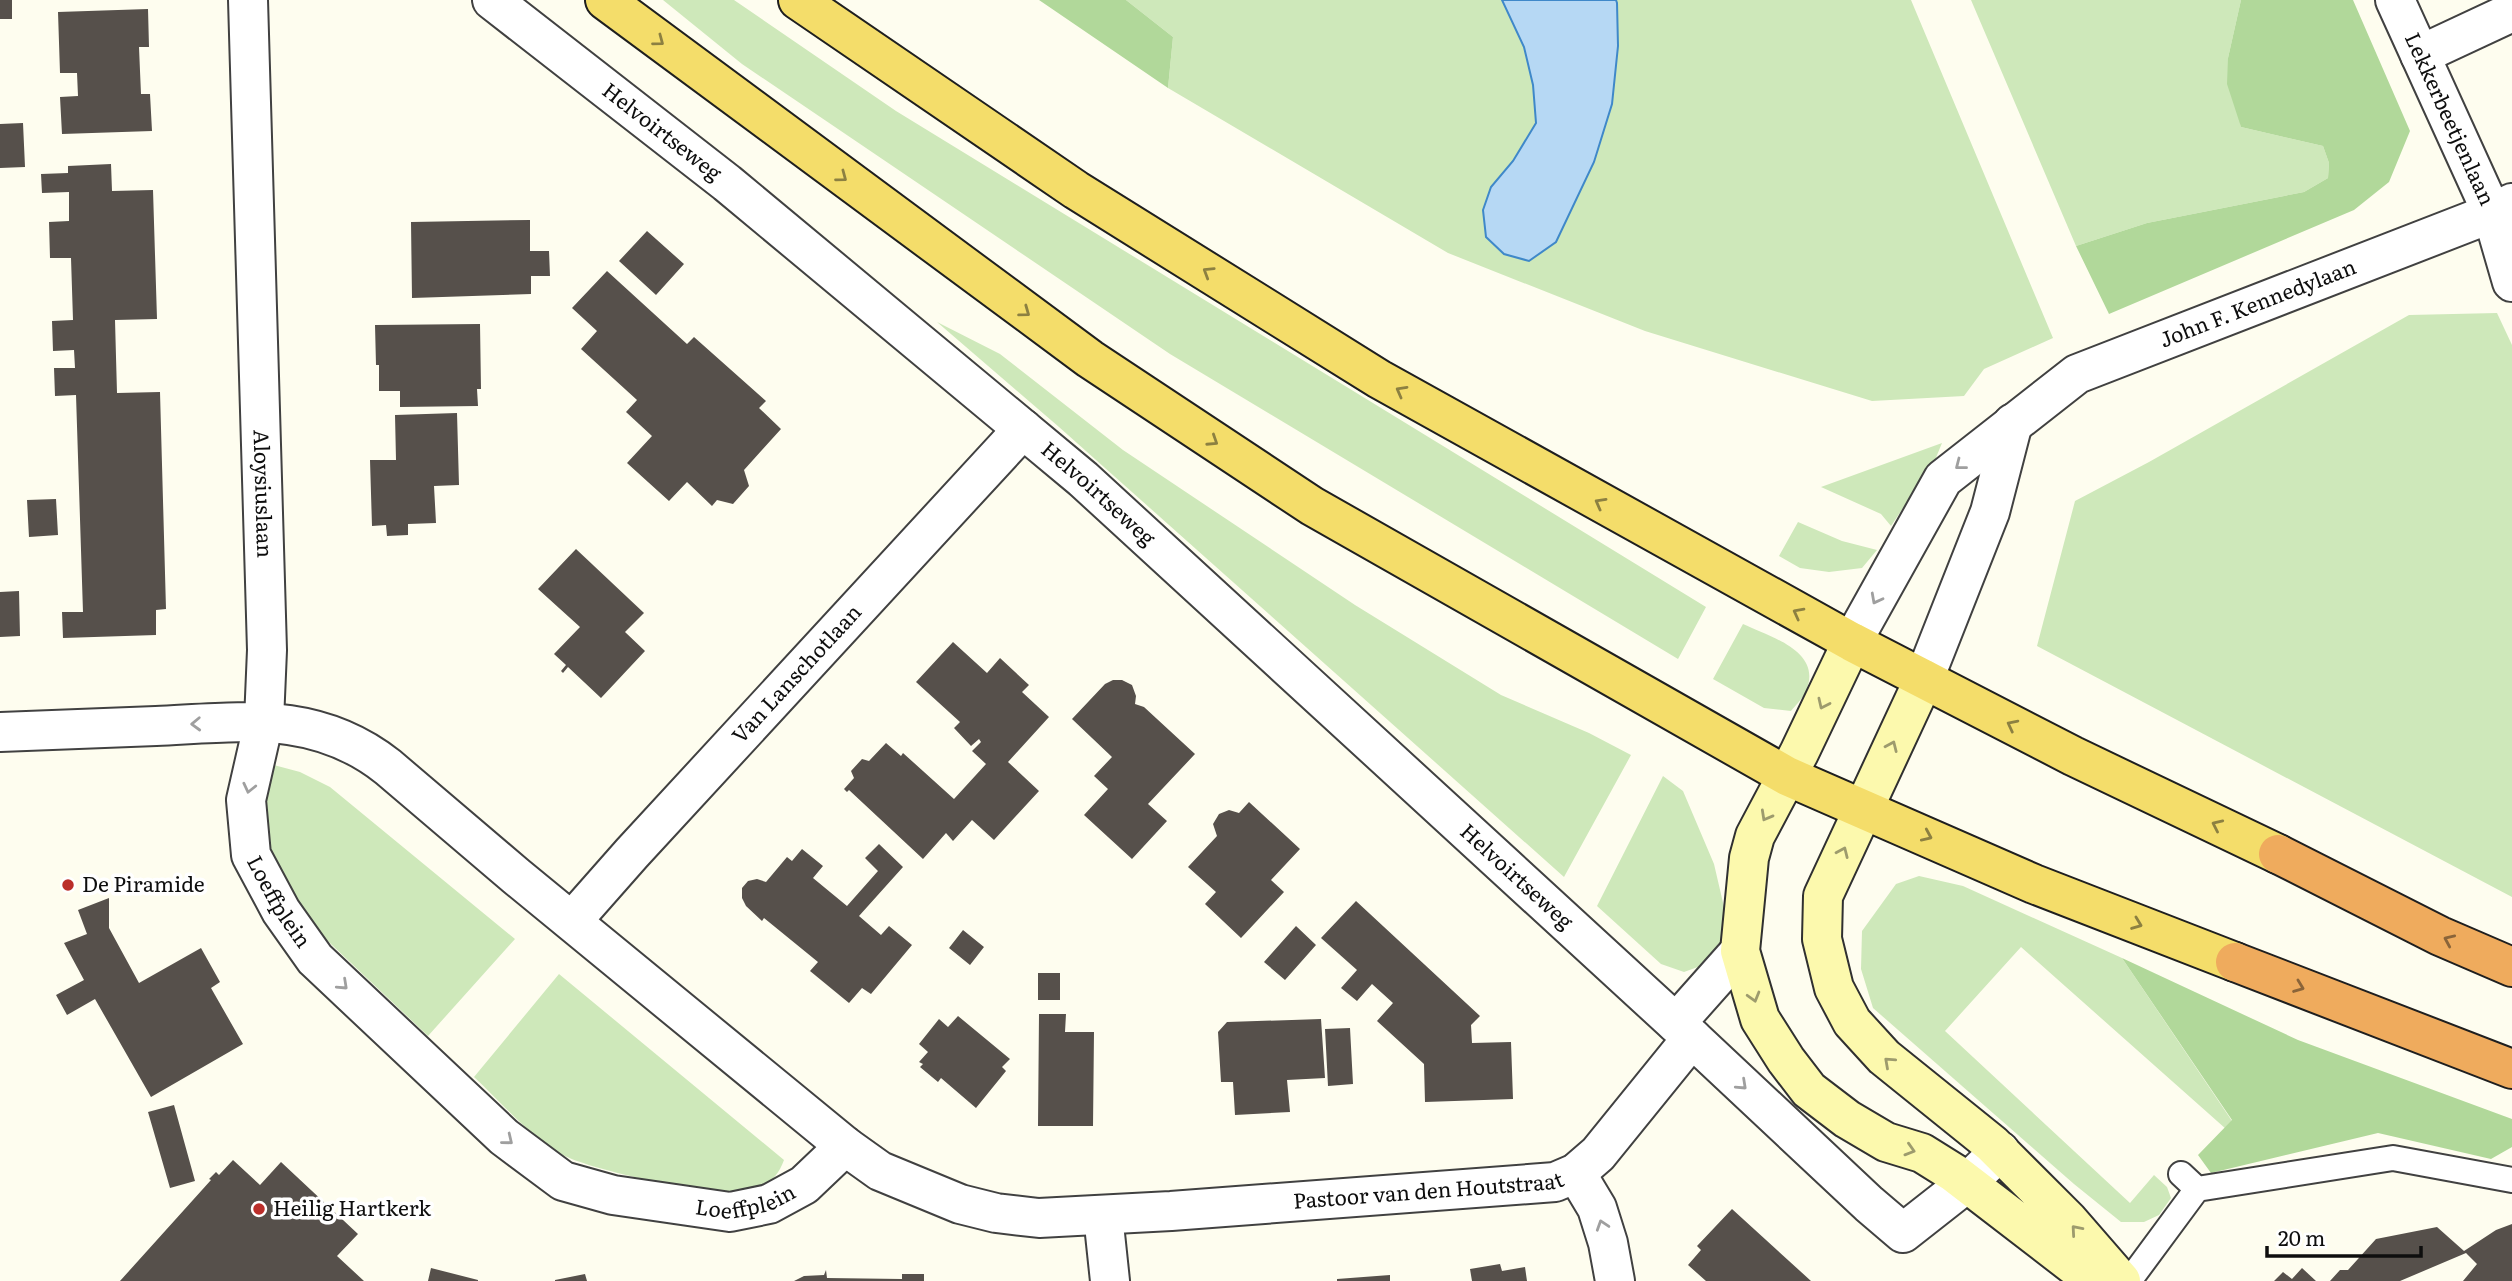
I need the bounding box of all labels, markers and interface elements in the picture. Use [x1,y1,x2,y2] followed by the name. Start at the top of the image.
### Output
[2399,27,2504,210] street label: Lekkerbeetjenlaan
[652,33,664,46] one-way arrow
[597,74,730,187] street label: Helvoirtseweg
[834,169,847,181] one-way arrow
[2154,249,2360,354] street label: John F. Kennedylaan
[1202,267,1215,280] one-way arrow
[1017,304,1030,316] one-way arrow
[1396,386,1409,399] one-way arrow
[248,429,282,559] street label: Aloysiuslaan
[1205,432,1218,445] one-way arrow
[1036,433,1164,552] street label: Helvoirtseweg
[1955,457,1968,470] one-way arrow
[1594,498,1607,511] one-way arrow
[1871,592,1884,604] one-way arrow
[723,596,867,749] street label: Van Lanschotlaan
[1793,608,1806,622] one-way arrow
[1817,697,1831,709] one-way arrow
[190,717,201,732] one-way arrow
[2007,719,2019,733] one-way arrow
[1884,741,1898,753] one-way arrow
[243,782,257,794] one-way arrow
[1761,809,1774,821] one-way arrow
[1454,815,1582,935] street label: Helvoirtseweg
[2212,819,2224,833] one-way arrow
[1920,828,1932,842] one-way arrow
[1835,847,1849,859] one-way arrow
[241,849,320,953] street label: Loeffplein
[82,867,205,898] place label: De Piramide
[60,877,76,893] marker: De Piramide
[2130,916,2142,930] one-way arrow
[2444,934,2457,948] one-way arrow
[334,976,347,989] one-way arrow
[2292,979,2304,993] one-way arrow
[1745,991,1760,1003] one-way arrow
[1884,1057,1897,1070] one-way arrow
[1734,1077,1747,1089] one-way arrow
[500,1132,513,1144] one-way arrow
[1904,1142,1916,1156] one-way arrow
[1292,1162,1568,1215] street label: Pastoor van den Houtstraat
[694,1175,800,1225] street label: Loeffplein
[273,1191,431,1222] place label: Heilig Hartkerk
[251,1201,267,1217] marker: Heilig Hartkerk
[2267,1214,2421,1258] scale bar
[1596,1219,1610,1231] one-way arrow
[2278,1221,2325,1252] text: 20 m
[2072,1225,2084,1238] one-way arrow

